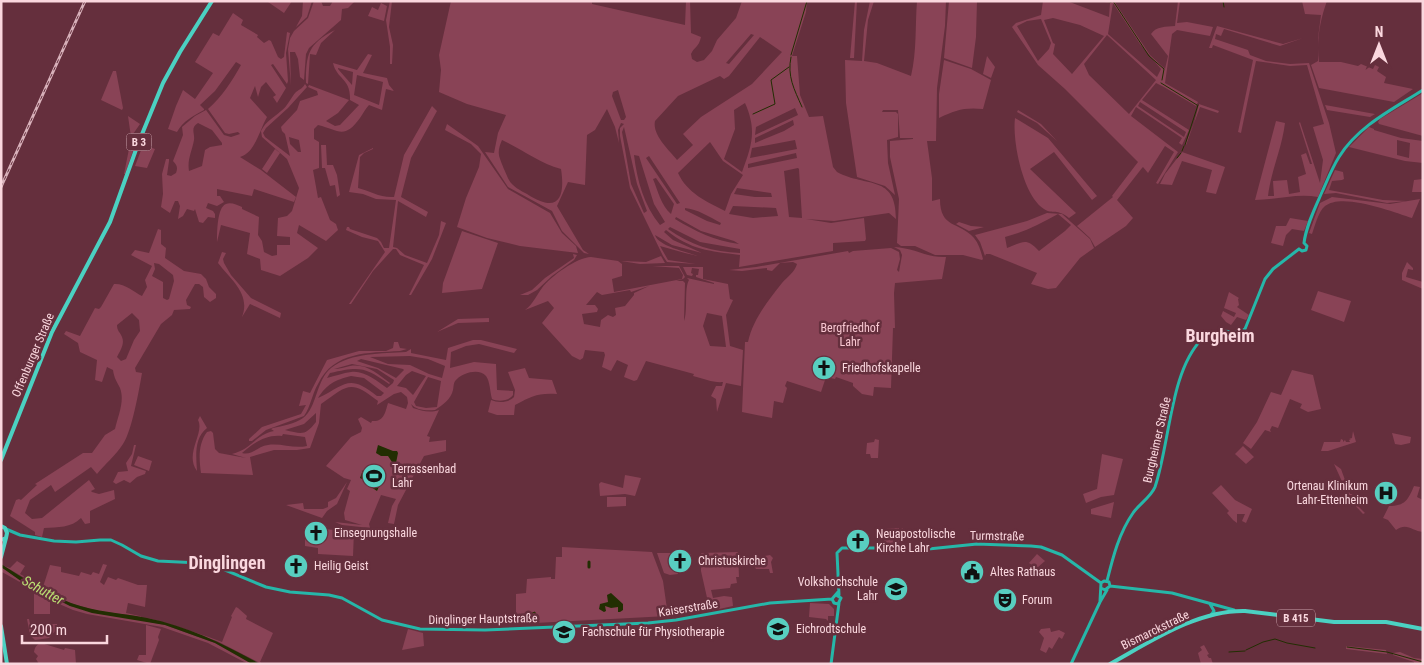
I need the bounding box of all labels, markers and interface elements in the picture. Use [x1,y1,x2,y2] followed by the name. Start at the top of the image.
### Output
[1354,20,1404,70] north arrow
[1375,24,1383,40] text: N
[126,134,152,150] road number: B 3
[9,310,57,399] street label: Offenburger Straße
[820,321,880,349] park label: Bergfriedhof Lahr
[1185,325,1255,346] district label: Burgheim
[811,355,837,381] church icon: Friedhofskapelle
[842,361,921,375] place label: Friedhofskapelle
[1140,395,1174,484] street label: Burgheimer Straße
[392,462,456,490] place label: Terrassenbad Lahr
[361,463,387,489] sports icon: Terrassenbad Lahr
[1287,479,1368,507] place label: Ortenau Klinikum Lahr-Ettenheim
[1373,480,1399,506] hospital icon: Ortenau Klinikum Lahr-Ettenheim
[303,520,329,546] church icon: Einsegnungshalle
[334,526,417,540] place label: Einsegnungshalle
[876,527,956,555] place label: Neuapostolische Kirche Lahr
[845,528,871,554] church icon: Neuapostolische Kirche Lahr
[970,529,1025,543] street label: Turmstraße
[667,548,693,574] church icon: Christuskirche
[188,552,266,573] district label: Dinglingen
[283,553,309,579] church icon: Heilig Geist
[698,554,766,568] place label: Christuskirche
[314,559,369,573] place label: Heilig Geist
[959,559,985,585] public building icon: Altes Rathaus
[990,565,1056,579] place label: Altes Rathaus
[19,572,67,608] water label: Schutter
[798,575,878,603] place label: Volkshochschule Lahr
[883,576,909,602] school or university icon: Volkshochschule Lahr
[992,587,1018,613] theatre icon: Forum
[1022,593,1052,607] place label: Forum
[657,596,719,620] street label: Kaiserstraße
[1119,607,1192,653] street label: Bismarckstraße
[1277,610,1315,626] road number: B 415
[428,611,538,627] street label: Dinglinger Hauptstraße
[22,612,108,644] scale bar
[765,616,791,642] school or university icon: Eichrodtschule
[551,619,577,645] school or university icon: Fachschule für Physiotherapie
[30,621,67,639] text: 200 m
[796,622,866,636] place label: Eichrodtschule
[582,625,725,639] place label: Fachschule für Physiotherapie

